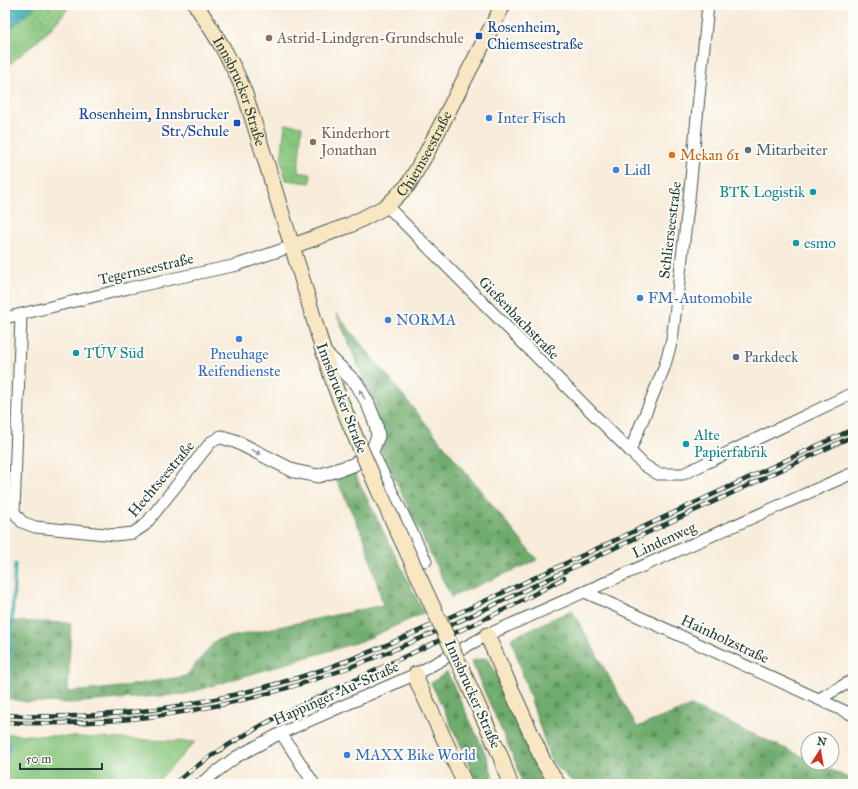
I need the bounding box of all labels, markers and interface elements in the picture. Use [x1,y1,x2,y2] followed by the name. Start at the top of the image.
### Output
[487,18,583,53] place label: Rosenheim, Chiemseestraße
[276,29,464,47] place label: Astrid-Lindgren-Grundschule
[474,31,484,41] marker: Rosenheim, Chiemseestraße
[209,33,270,148] street label: Innsbrucker Straße
[264,33,274,43] marker: Astrid-Lindgren-Grundschule
[79,105,229,140] place label: Rosenheim, Innsbrucker Str./Schule
[392,108,456,201] street label: Chiemseestraße
[497,109,567,127] place label: Inter Fisch
[484,113,494,123] marker: Inter Fisch
[232,118,242,128] marker: Rosenheim, Innsbrucker Str./Schule
[319,124,391,160] place label: Kinderhort Jonathan
[308,137,318,147] marker: Kinderhort Jonathan
[756,141,828,159] place label: Mitarbeiter
[743,145,753,155] marker: Mitarbeiter
[680,146,740,164] place label: Mekan 61
[667,150,677,160] marker: Mekan 61
[624,161,652,179] place label: Lidl
[611,165,621,175] marker: Lidl
[655,180,685,280] street label: Schlierseestraße
[719,183,805,201] place label: BTK Logistik
[808,187,818,197] marker: BTK Logistik
[804,234,836,252] place label: esmo
[791,238,801,248] marker: esmo
[97,249,195,289] street label: Tegernseestraße
[475,273,563,363] street label: Gießenbachstraße
[648,289,752,307] place label: FM-Automobile
[635,293,645,303] marker: FM-Automobile
[396,311,456,329] place label: NORMA
[383,315,393,325] marker: NORMA
[234,334,244,344] marker: Pneuhage Reifendienste
[313,340,371,456] street label: Innsbrucker Straße
[84,343,144,362] place label: TÜV Süd
[197,345,281,380] place label: Pneuhage Reifendienste
[71,348,81,358] marker: TÜV Süd
[744,348,798,366] place label: Parkdeck
[731,352,741,362] marker: Parkdeck
[359,388,366,400] one-way arrow
[693,426,767,461] place label: Alte Papierfabrik
[124,437,198,521] street label: Hechtseestraße
[681,439,691,449] marker: Alte Papierfabrik
[251,449,262,455] one-way arrow
[629,518,700,562] street label: Lindenweg
[678,611,772,667] street label: Hainholzstraße
[441,637,505,751] street label: Innsbrucker Straße
[270,657,402,729] street label: Happinger-Au-Straße
[800,731,840,771] north arrow
[816,734,828,749] text: N
[20,745,102,771] scale bar
[355,746,476,764] place label: MAXX Bike World
[342,750,352,760] marker: MAXX Bike World
[26,752,51,766] text: 50 m

